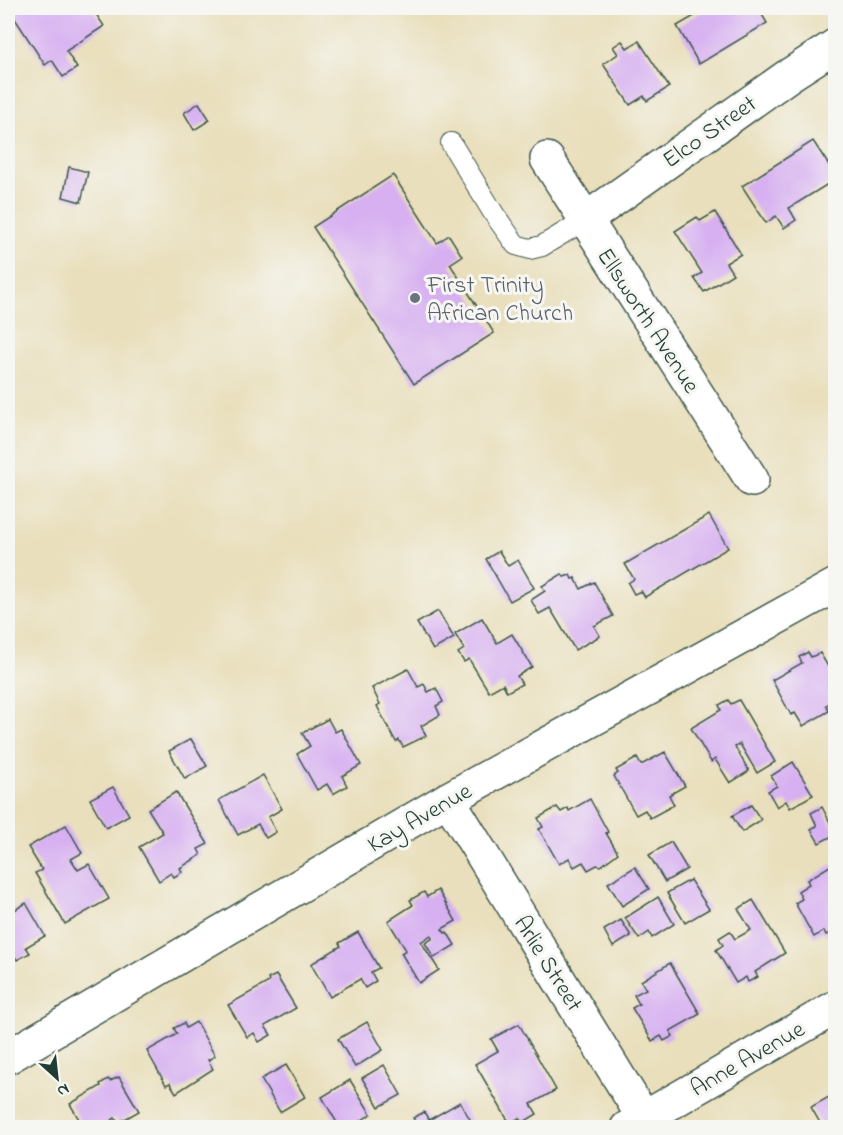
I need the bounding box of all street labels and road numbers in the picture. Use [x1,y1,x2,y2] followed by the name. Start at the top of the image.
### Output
[656,88,765,178] street label: Elco Street
[587,242,707,401] street label: Ellsworth Avenue
[361,775,480,864] street label: Kay Avenue
[503,909,590,1019] street label: Arlie Street
[685,1013,812,1107] street label: Anne Avenue

